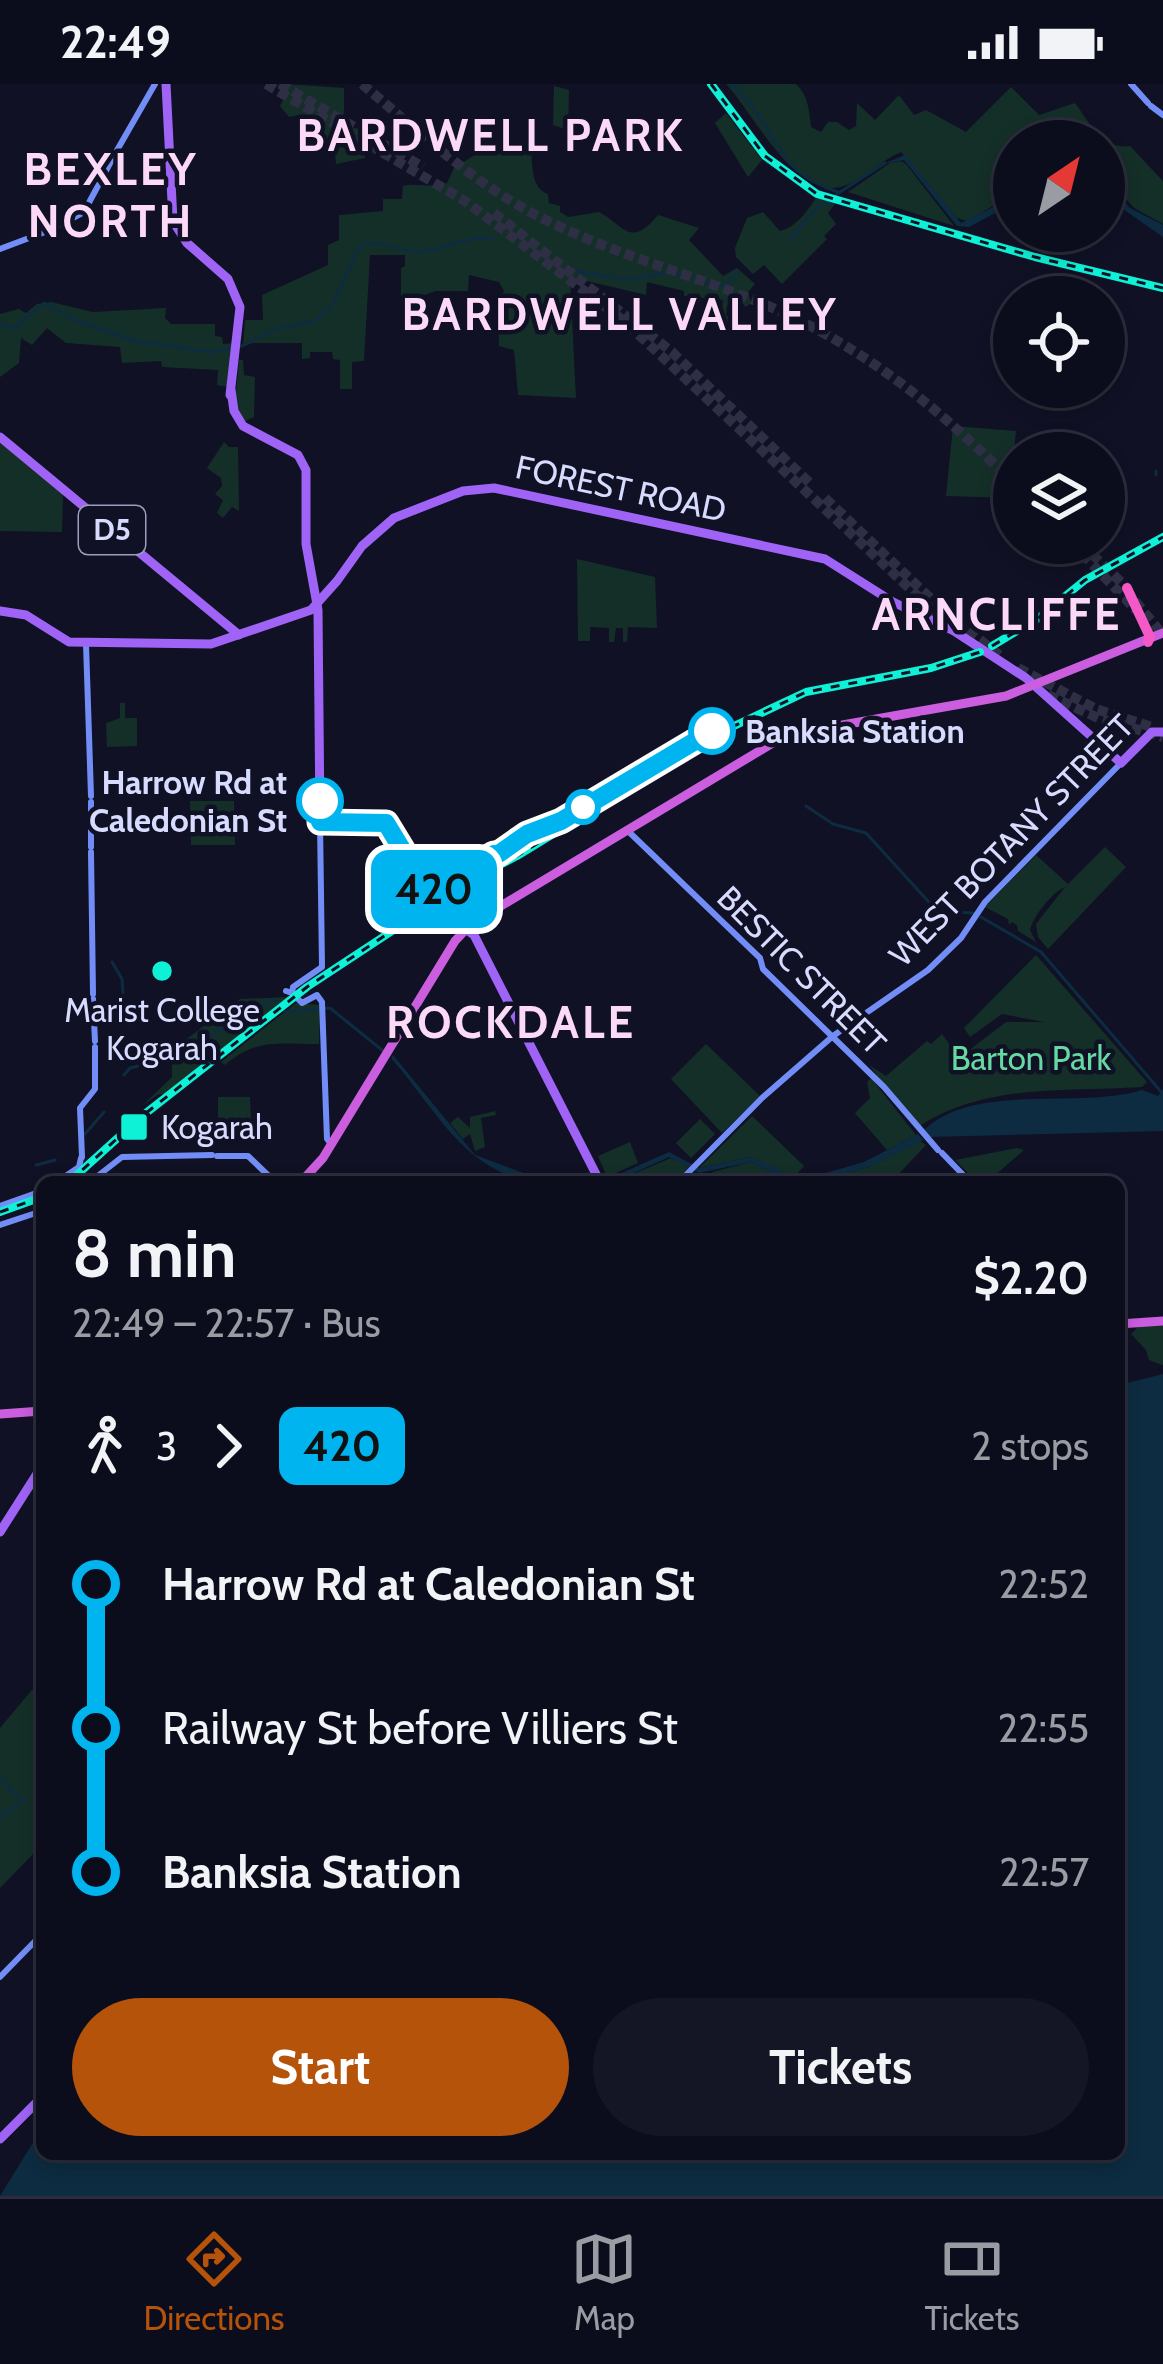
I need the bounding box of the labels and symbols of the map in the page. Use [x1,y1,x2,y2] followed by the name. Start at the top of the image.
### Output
[296,108,686,162] district label: BARDWELL PARK
[993,120,1125,252] north arrow
[23,142,199,248] district label: BEXLEY NORTH
[401,287,839,341] district label: BARDWELL VALLEY
[512,446,730,530] street label: FOREST ROAD
[79,506,145,554] road number: D5
[872,587,1122,641] district label: ARNCLIFFE
[880,705,1142,974] street label: WEST BOTANY STREET
[690,709,734,753] marker: Banksia Station
[745,711,965,751] place label: Banksia Station
[89,762,287,840] place label: Harrow Rd at Caledonian St
[298,779,342,823] marker: Harrow Rd at Caledonian St
[567,791,599,823] unlabelled marker
[365,850,503,928] line badge: 420
[709,877,895,1063] street label: BESTIC STREET
[149,958,175,984] marker: Marist College Kogarah
[64,990,260,1068] place label: Marist College Kogarah
[386,995,636,1049] district label: ROCKDALE
[951,1038,1111,1078] park label: Barton Park
[161,1107,273,1147] place label: Kogarah
[118,1111,150,1143] marker: Kogarah

